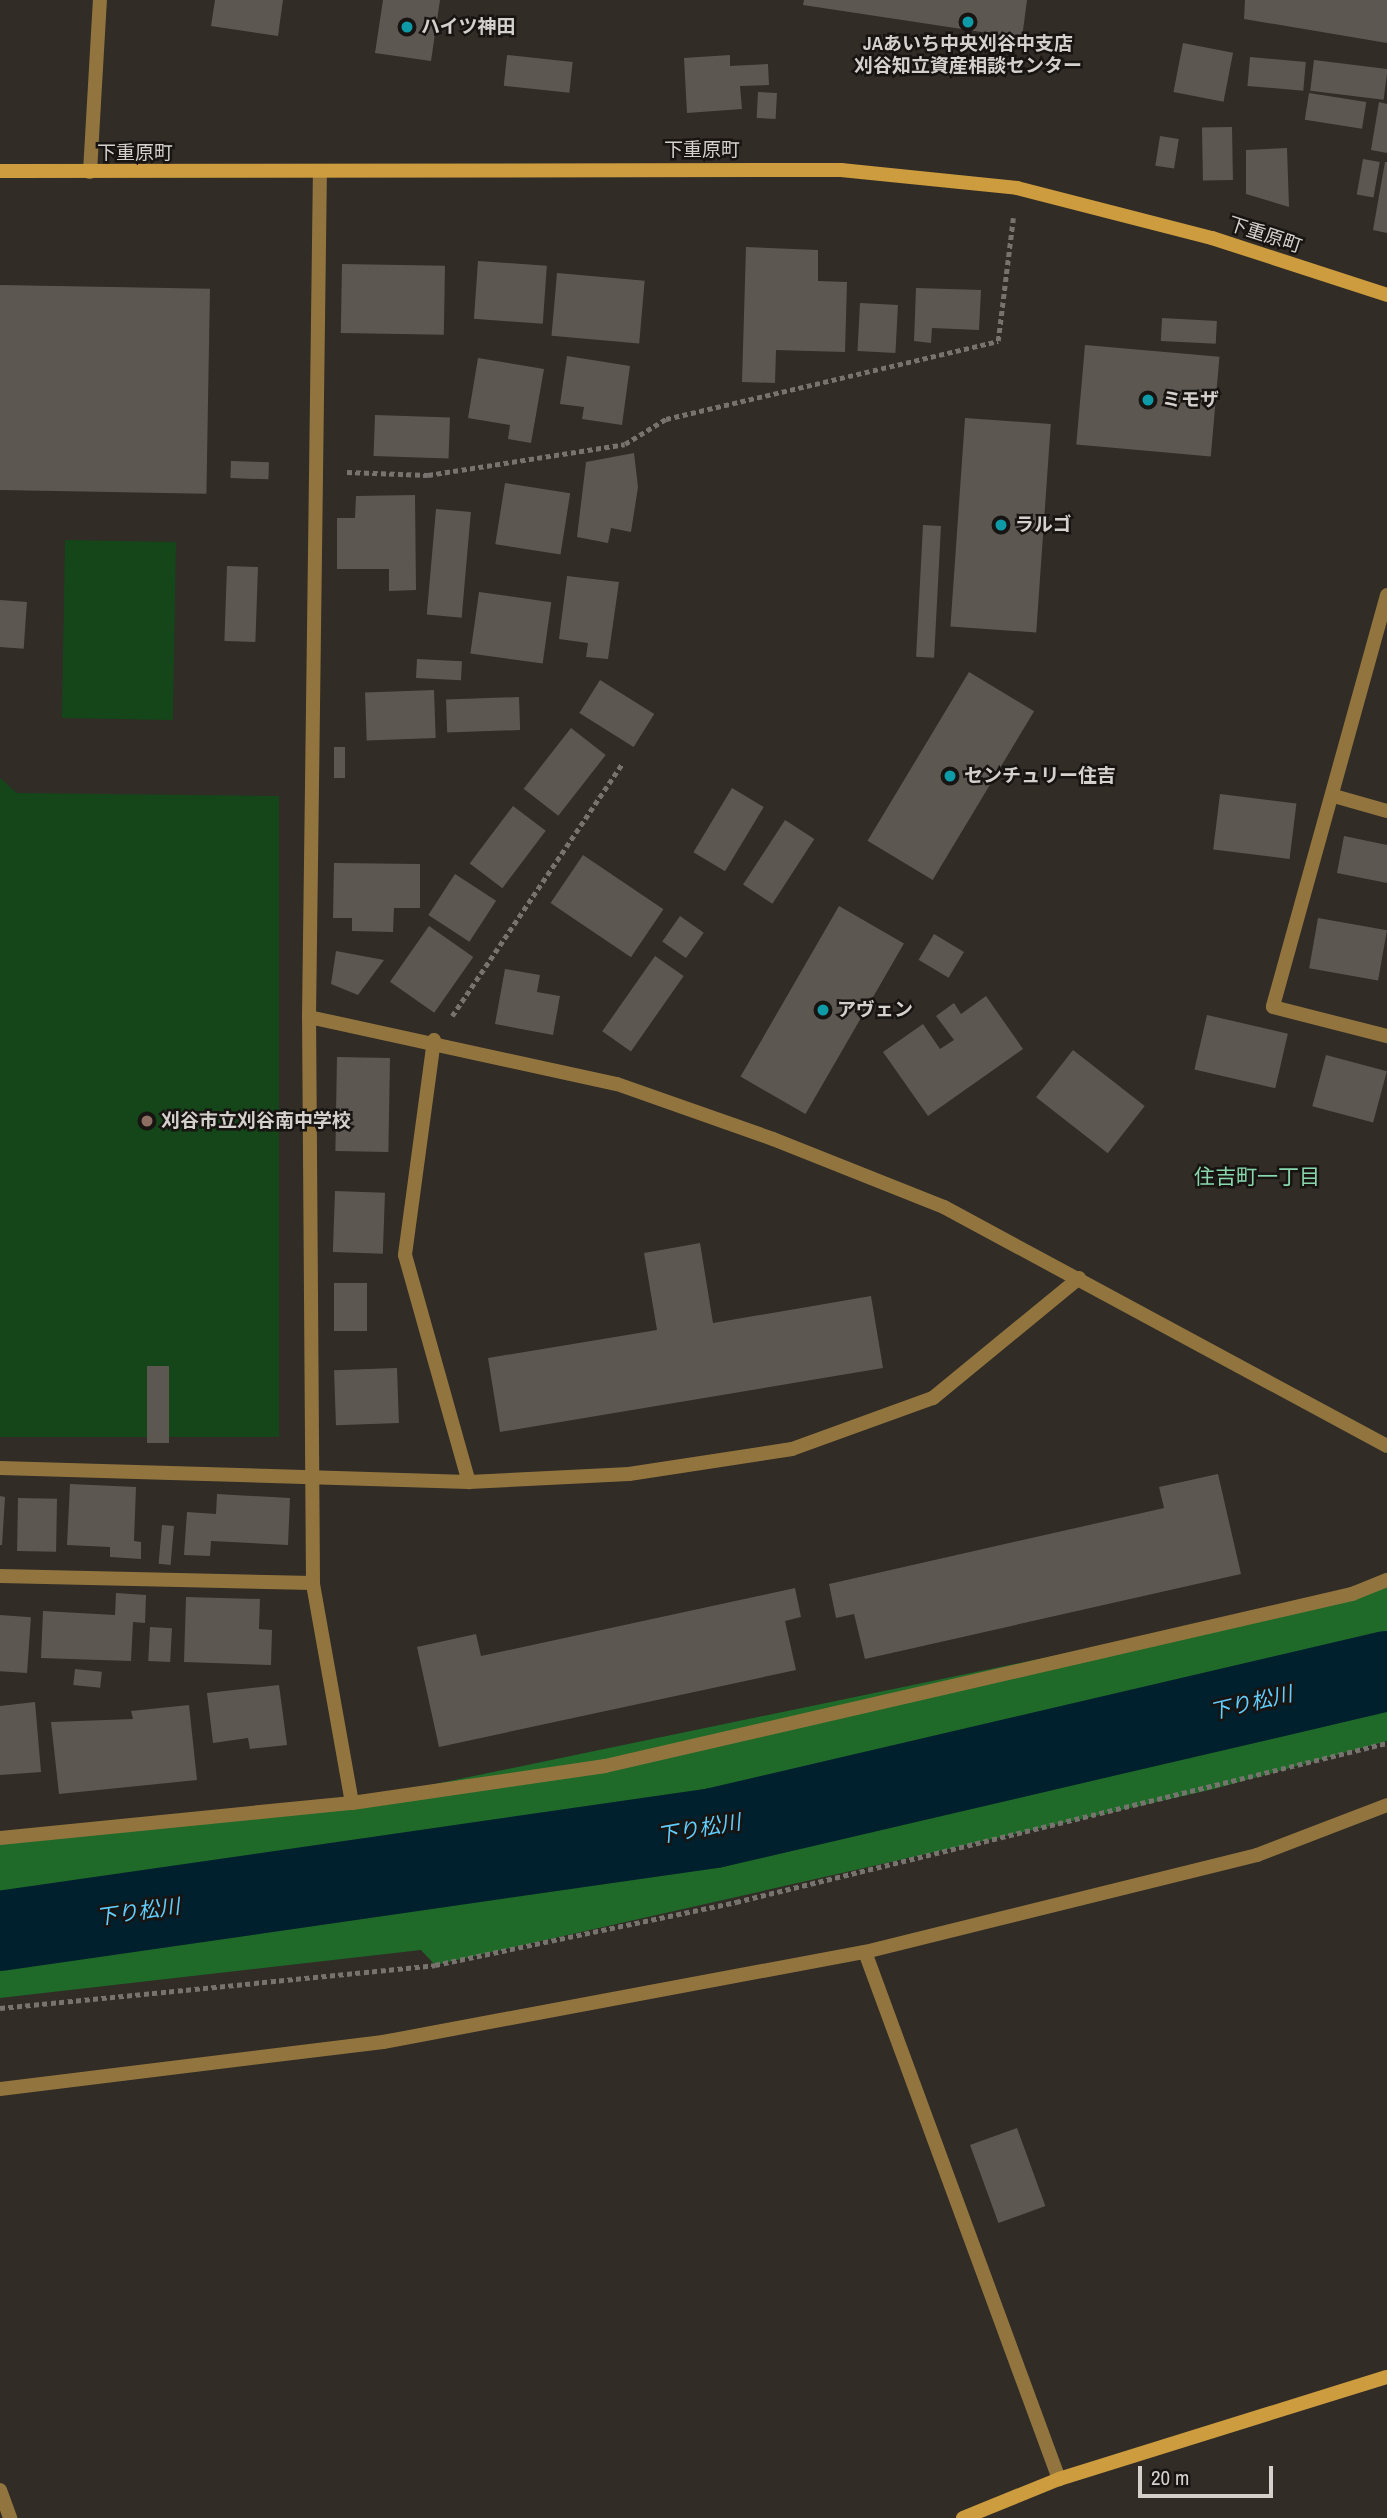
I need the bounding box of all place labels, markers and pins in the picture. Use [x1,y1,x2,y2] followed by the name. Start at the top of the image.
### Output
[960,14,976,30] marker: JAあいち中央刈谷中支店 刈谷知立資産相談センター
[421,16,516,38] place label: ハイツ神田
[399,19,415,35] marker: ハイツ神田
[854,33,1082,77] place label: JAあいち中央刈谷中支店 刈谷知立資産相談センター
[1162,389,1219,411] place label: ミモザ
[1140,392,1156,408] marker: ミモザ
[1015,514,1072,536] place label: ラルゴ
[993,517,1009,533] marker: ラルゴ
[964,765,1116,787] place label: センチュリー住吉
[942,768,958,784] marker: センチュリー住吉
[837,999,913,1021] place label: アヴェン
[815,1002,831,1018] marker: アヴェン
[161,1110,351,1132] place label: 刈谷市立刈谷南中学校
[139,1113,155,1129] marker: 刈谷市立刈谷南中学校

